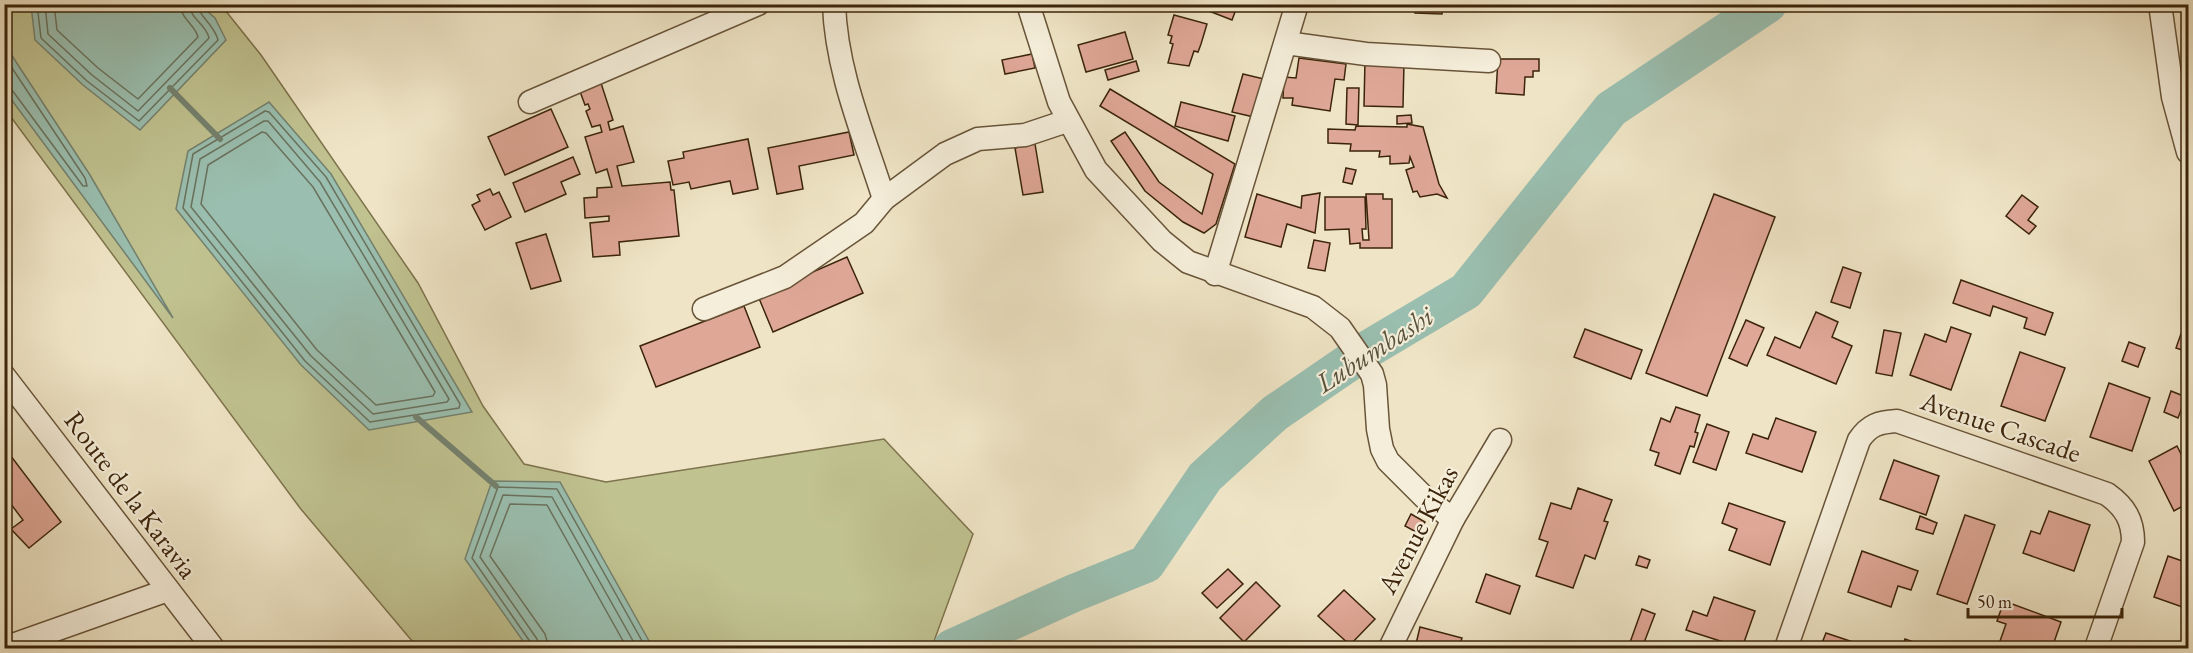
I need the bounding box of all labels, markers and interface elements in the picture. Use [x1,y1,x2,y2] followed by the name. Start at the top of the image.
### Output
[1307,297,1441,401] water label: Lubumbashi
[1916,382,2086,470] street label: Avenue Cascade
[57,404,206,586] street label: Route de la Karavia
[1369,460,1466,601] street label: Avenue Kikas
[1968,581,2122,619] scale bar
[1977,590,2012,613] text: 50 m

